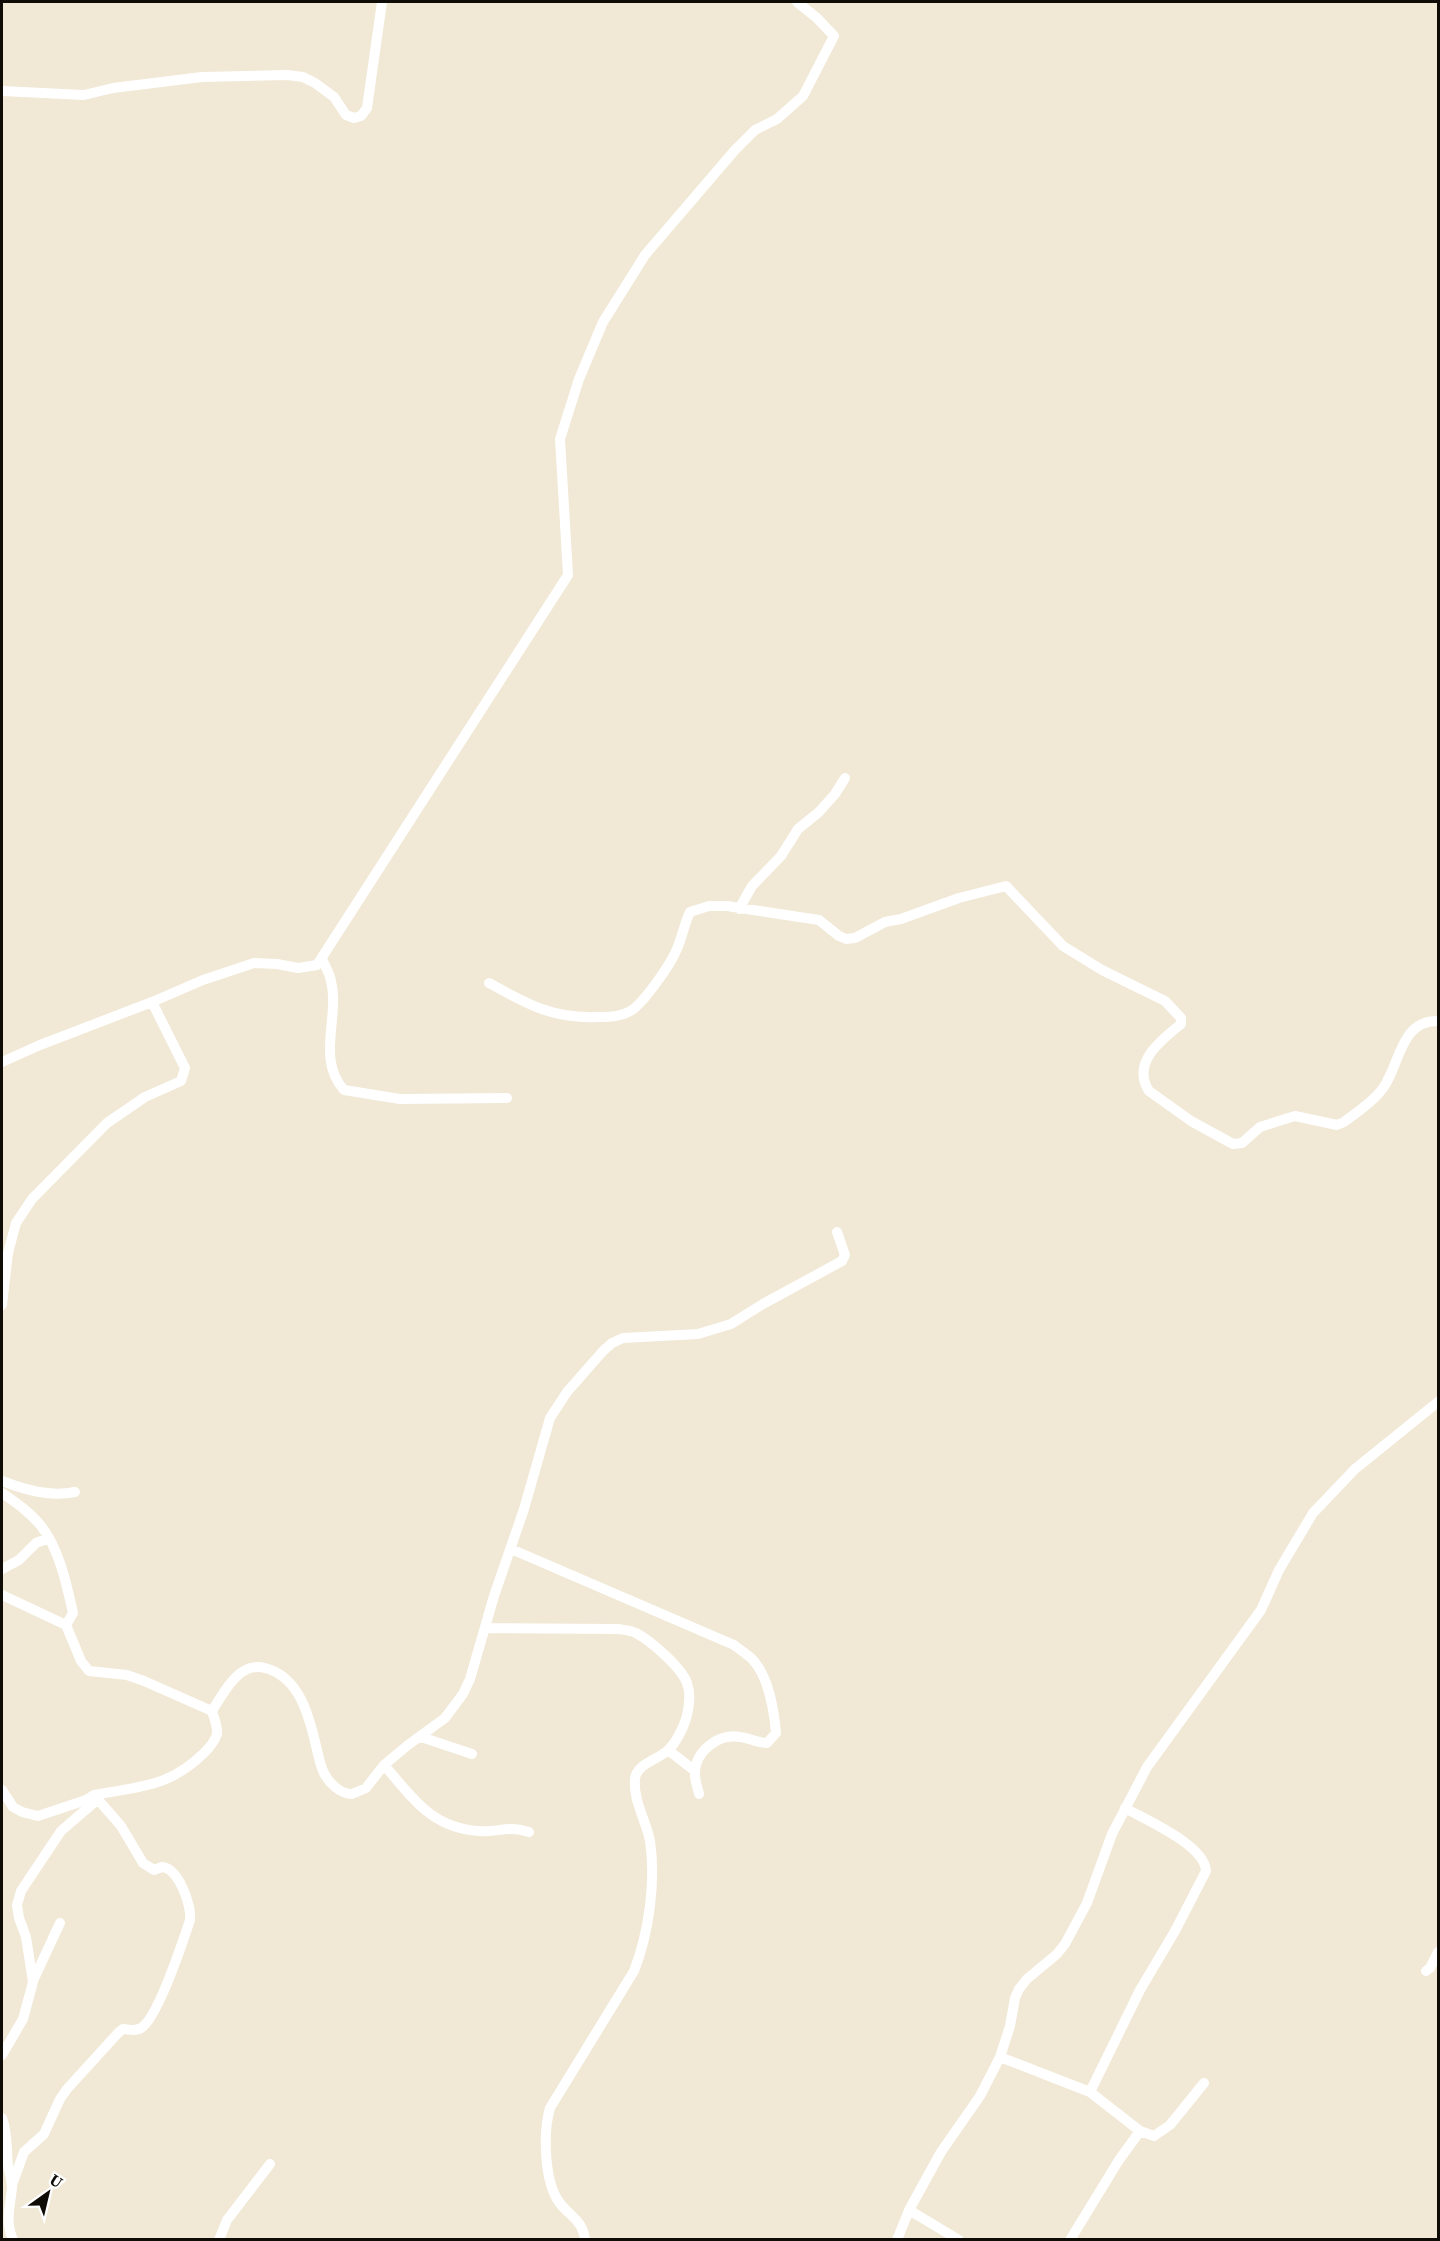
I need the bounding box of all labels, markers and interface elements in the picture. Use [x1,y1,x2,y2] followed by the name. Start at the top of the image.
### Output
[18,2163,78,2223] north arrow
[45,2168,68,2193] text: U

